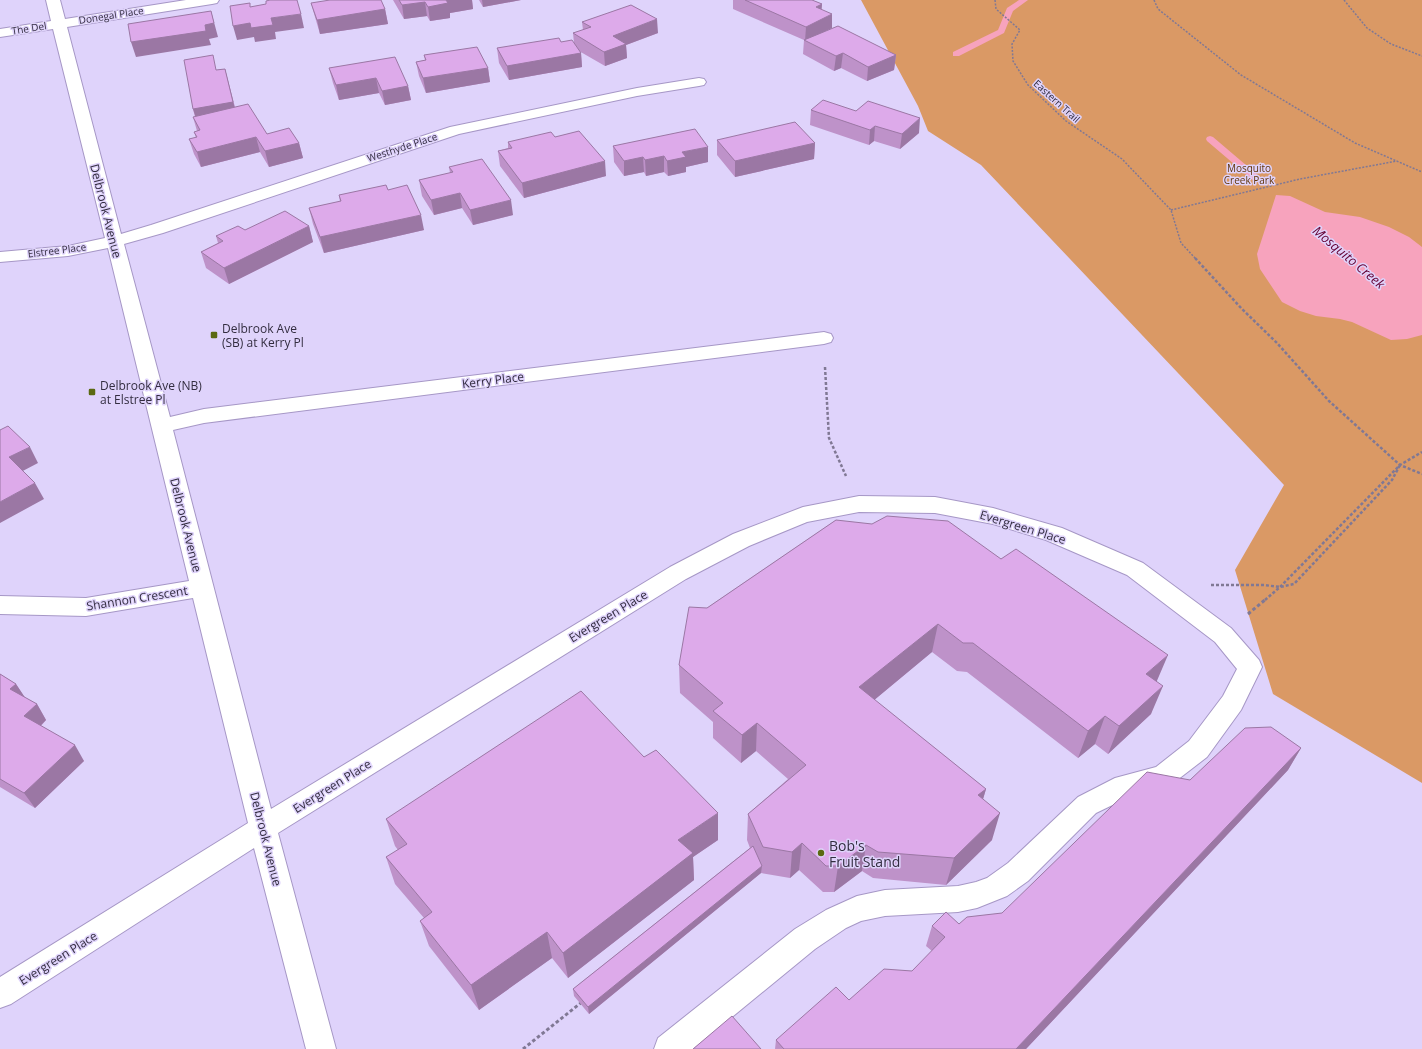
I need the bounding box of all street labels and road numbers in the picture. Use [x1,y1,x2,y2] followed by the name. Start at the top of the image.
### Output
[77,3,145,27] street label: Donegal Place
[10,18,48,38] street label: The Del
[1031,76,1083,126] street label: Eastern Trail
[365,129,439,165] street label: Westhyde Place
[86,162,126,260] street label: Delbrook Avenue
[27,239,87,261] street label: Elstree Place
[461,368,525,392] street label: Kerry Place
[166,476,206,574] street label: Delbrook Avenue
[978,506,1068,548] street label: Evergreen Place
[85,582,189,614] street label: Shannon Crescent
[565,586,651,646] street label: Evergreen Place
[290,755,374,817] street label: Evergreen Place
[246,790,286,888] street label: Delbrook Avenue
[16,927,100,989] street label: Evergreen Place

